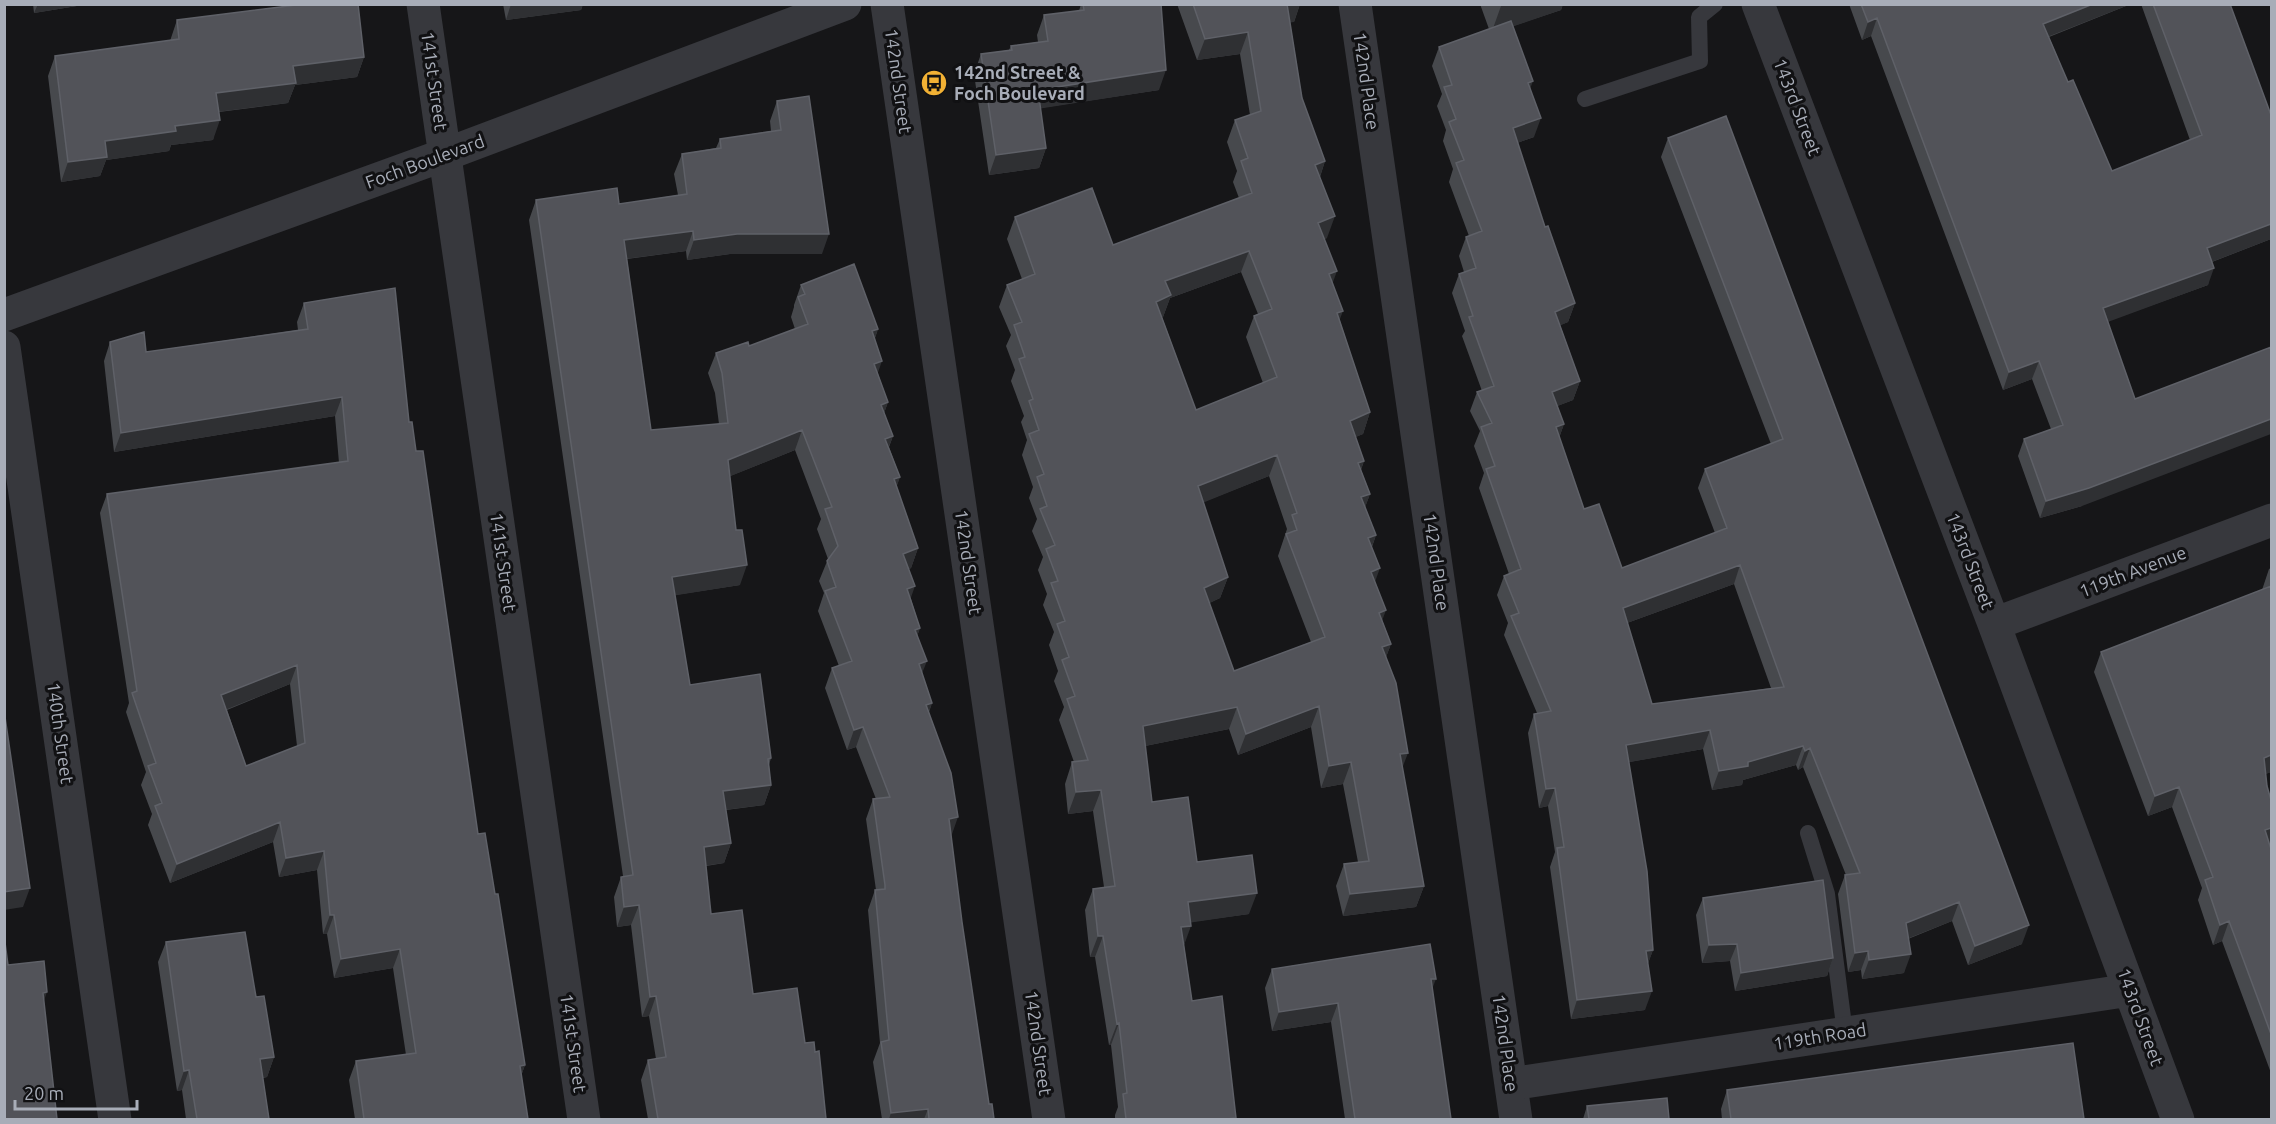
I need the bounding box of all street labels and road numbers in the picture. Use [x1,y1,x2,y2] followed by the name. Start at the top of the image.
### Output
[882,27,916,135] street label: 142nd Street
[418,30,452,132] street label: 141st Street
[1350,31,1384,131] street label: 142nd Place
[1770,55,1826,158] street label: 143rd Street
[363,130,487,192] street label: Foch Boulevard
[952,508,986,616] street label: 142nd Street
[1943,509,1999,612] street label: 143rd Street
[487,511,521,613] street label: 141st Street
[1420,512,1454,612] street label: 142nd Place
[2077,542,2189,601] street label: 119th Avenue
[44,681,78,785] street label: 140th Street
[2114,965,2168,1068] street label: 143rd Street
[1022,989,1056,1097] street label: 142nd Street
[557,992,591,1094] street label: 141st Street
[1489,993,1523,1093] street label: 142nd Place
[1772,1019,1868,1053] street label: 119th Road

